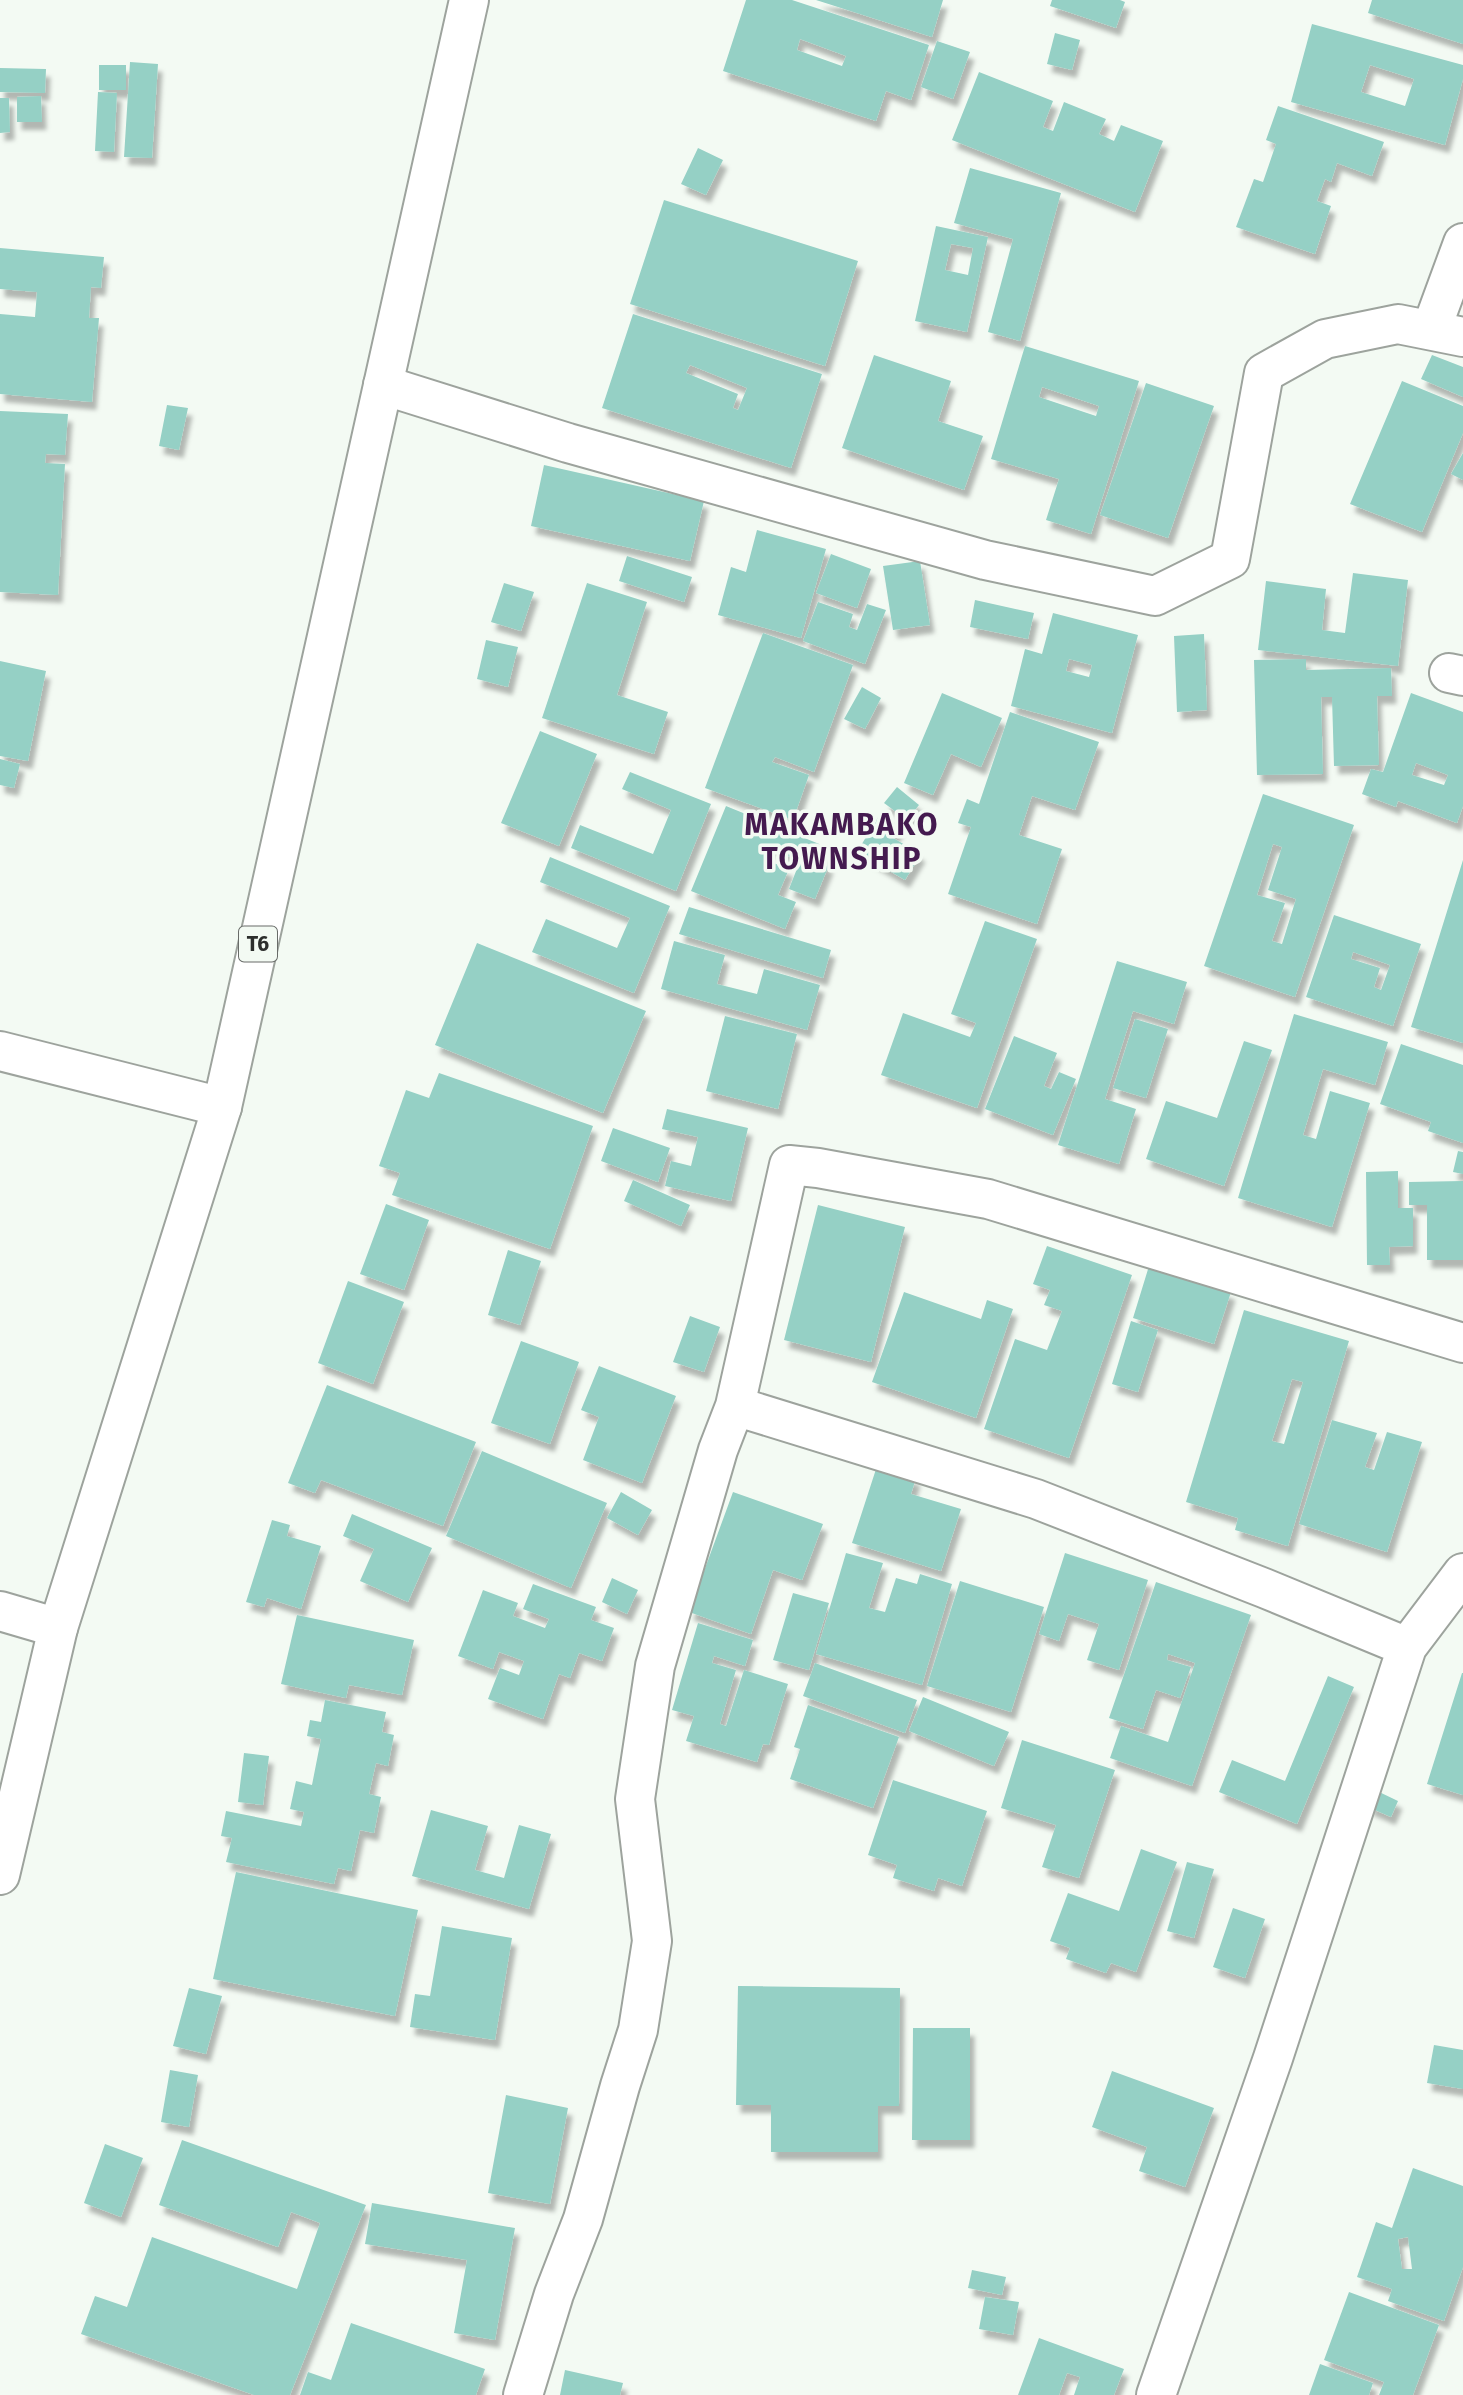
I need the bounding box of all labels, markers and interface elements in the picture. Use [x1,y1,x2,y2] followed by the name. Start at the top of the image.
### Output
[745,807,939,877] district label: MAKAMBAKO TOWNSHIP
[239,926,277,962] road number: T6

